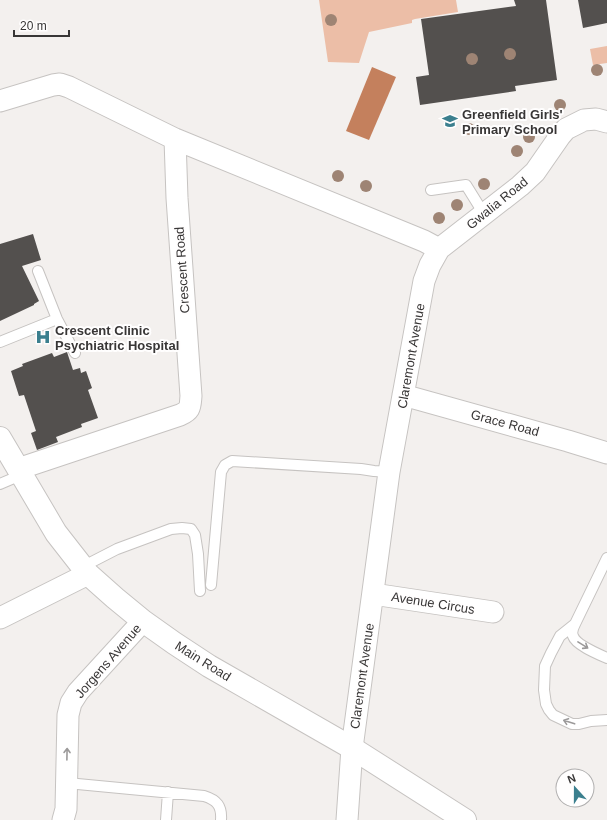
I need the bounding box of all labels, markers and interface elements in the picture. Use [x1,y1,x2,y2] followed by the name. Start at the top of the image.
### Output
[14,12,69,38] scale bar
[20,19,47,33] text: 20 m
[462,107,563,137] place label: Greenfield Girls' Primary School
[441,112,459,130] school or university icon: Greenfield Girls' Primary School
[463,174,531,232] street label: Gwalia Road
[171,226,193,314] street label: Crescent Road
[394,302,428,410] street label: Claremont Avenue
[55,323,179,353] place label: Crescent Clinic Psychiatric Hospital
[34,328,52,346] hospital icon: Crescent Clinic Psychiatric Hospital
[469,407,541,439] street label: Grace Road
[390,589,476,617] street label: Avenue Circus
[72,621,144,701] street label: Jorgens Avenue
[347,622,377,730] street label: Claremont Avenue
[172,638,234,684] street label: Main Road
[577,642,589,650] one-way arrow
[562,718,575,725] one-way arrow
[63,748,71,761] one-way arrow
[555,768,595,808] north arrow
[566,772,577,786] text: N

